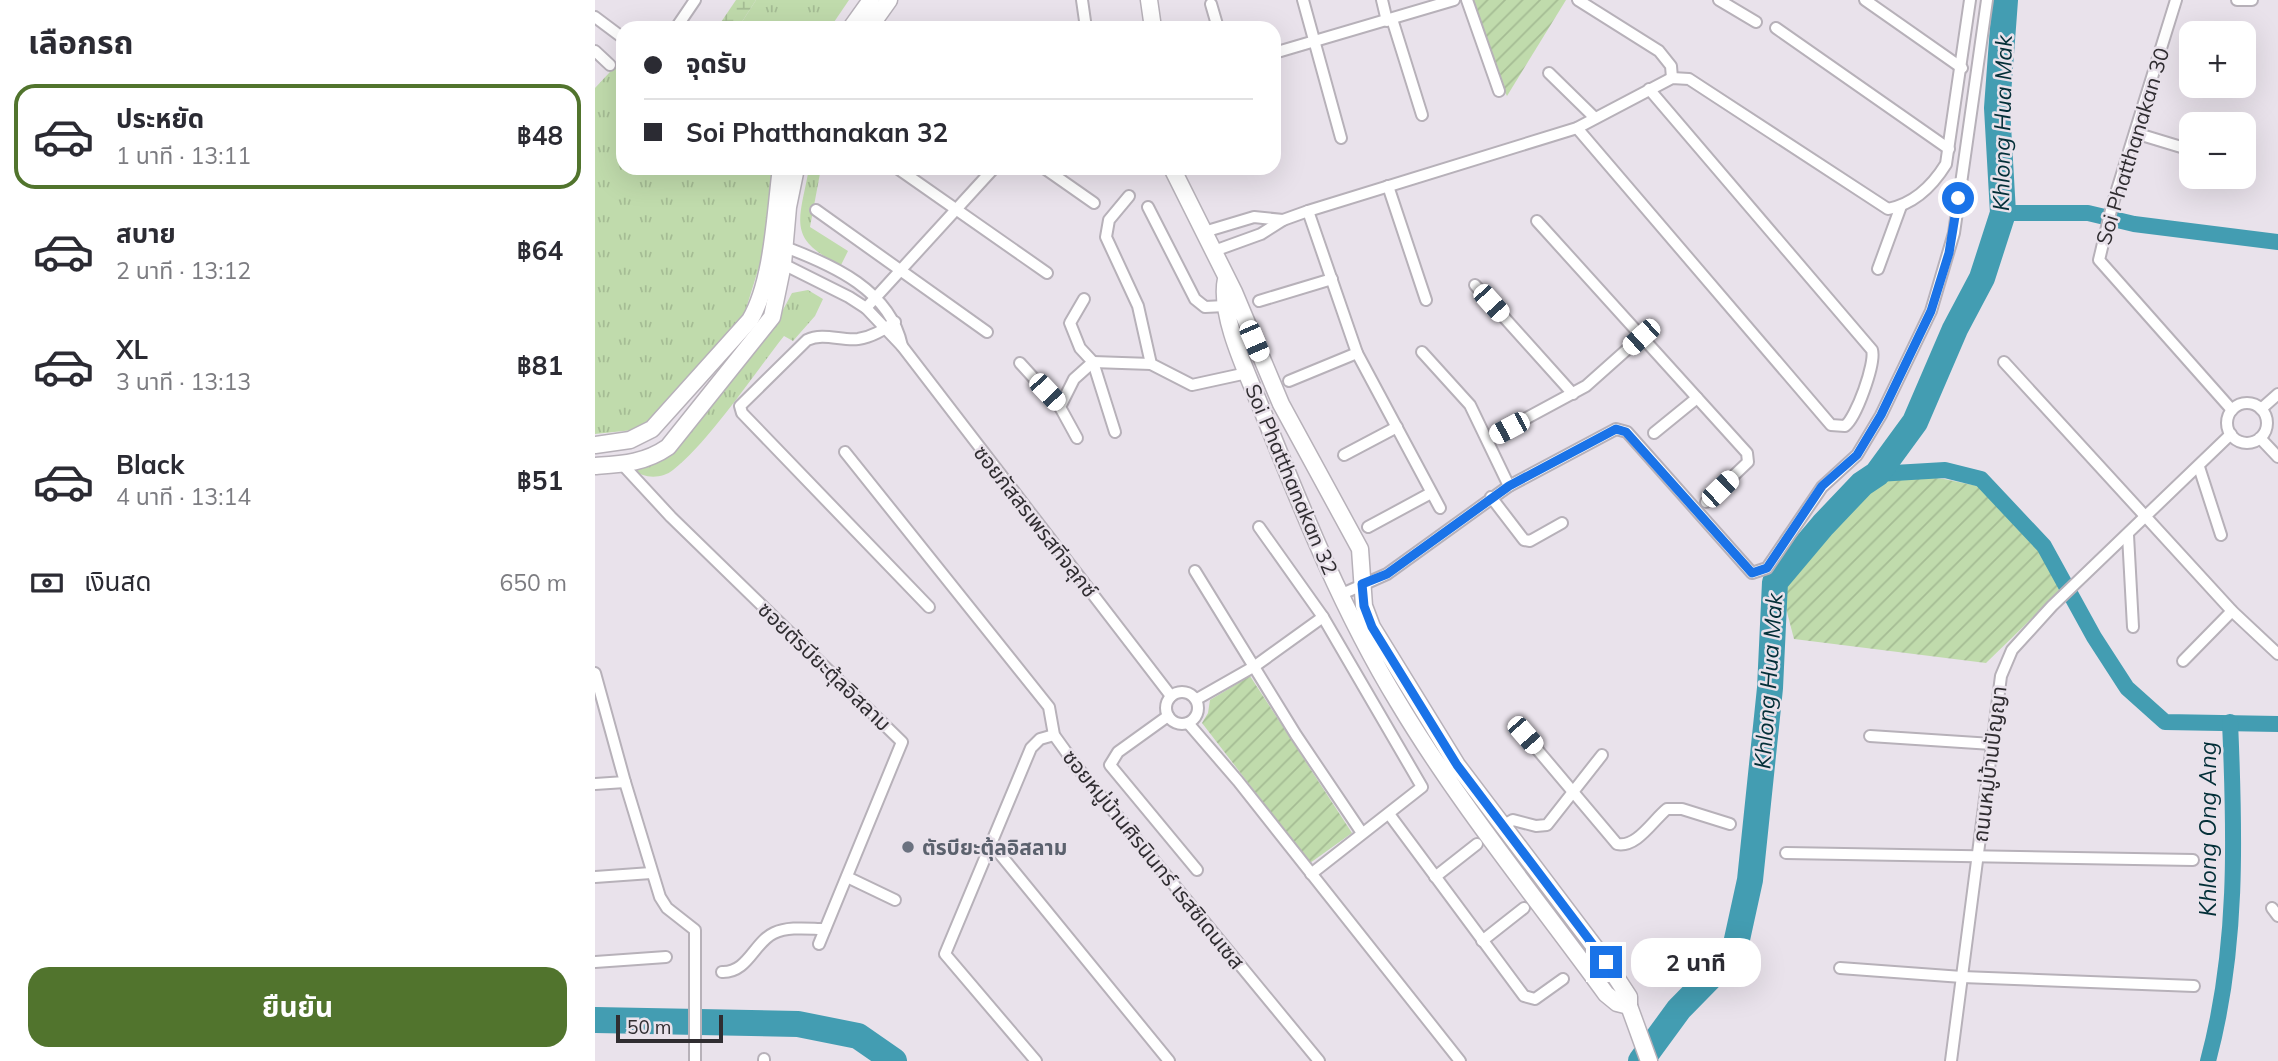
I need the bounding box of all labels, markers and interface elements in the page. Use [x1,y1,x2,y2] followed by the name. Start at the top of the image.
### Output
[2179,21,2256,189] map controls
[2179,21,2256,98] button: +
[28,22,133,62] text: เลือกรถ
[1986,34,2018,211] water label: Khlong Hua Mak
[2090,44,2174,248] street label: Soi Phatthanakan 30
[686,47,747,80] text: จุดรับ
[116,102,204,135] text: ประหยัด
[32,105,95,168] icon: car
[2179,112,2256,189] button: −
[686,116,948,149] text: Soi Phatthanakan 32
[517,119,563,152] text: ฿48
[116,141,251,170] text: 1 นาที · 13:11
[1942,182,1974,214] route start
[116,217,176,250] text: สบาย
[32,220,95,283] icon: car
[517,234,563,267] text: ฿64
[116,256,251,285] text: 2 นาที · 13:12
[1470,280,1513,326] car
[1619,315,1664,359] car
[1237,318,1272,364] car
[116,333,148,366] text: XL
[32,335,95,398] icon: car
[517,349,563,382] text: ฿81
[116,367,251,396] text: 3 นาที · 13:13
[1025,369,1070,415] car
[1240,380,1344,578] street label: Soi Phatthanakan 32
[1486,409,1533,447] car
[968,440,1104,603] street label: ซอยภัสสรเพรสทีจลุกซ์
[116,448,184,481] text: Black
[32,450,95,513] icon: car
[517,464,563,497] text: ฿51
[1698,467,1743,511] car
[116,482,251,511] text: 4 นาที · 13:14
[28,564,66,602] icon: cash
[84,565,151,598] text: เงินสด
[499,568,567,597] text: 650 m
[1747,591,1789,770] water label: Khlong Hua Mak
[752,596,897,737] street label: ซอยตัรบียะตุ้ลอิสลาม
[1967,684,2012,844] street label: ถนนหมู่บ้านปัญญา
[1504,712,1547,758] car
[2193,741,2222,917] water label: Khlong Ong Ang
[1057,744,1250,974] street label: ซอยหมู่บ้านศิรนินทร์ เรสซิเดนเซส
[922,834,1067,861] place label: ตัรบียะตุ้ลอิสลาม
[900,839,916,855] marker: ตัรบียะตุ้ลอิสลาม
[1631,937,1760,986] callout: 2 นาที
[1590,946,1622,978] route end
[1666,948,1726,977] text: 2 นาที
[28,967,567,1047] button: ยืนยัน
[616,1012,723,1044] scale bar
[627,1015,671,1039] text: 50 m

